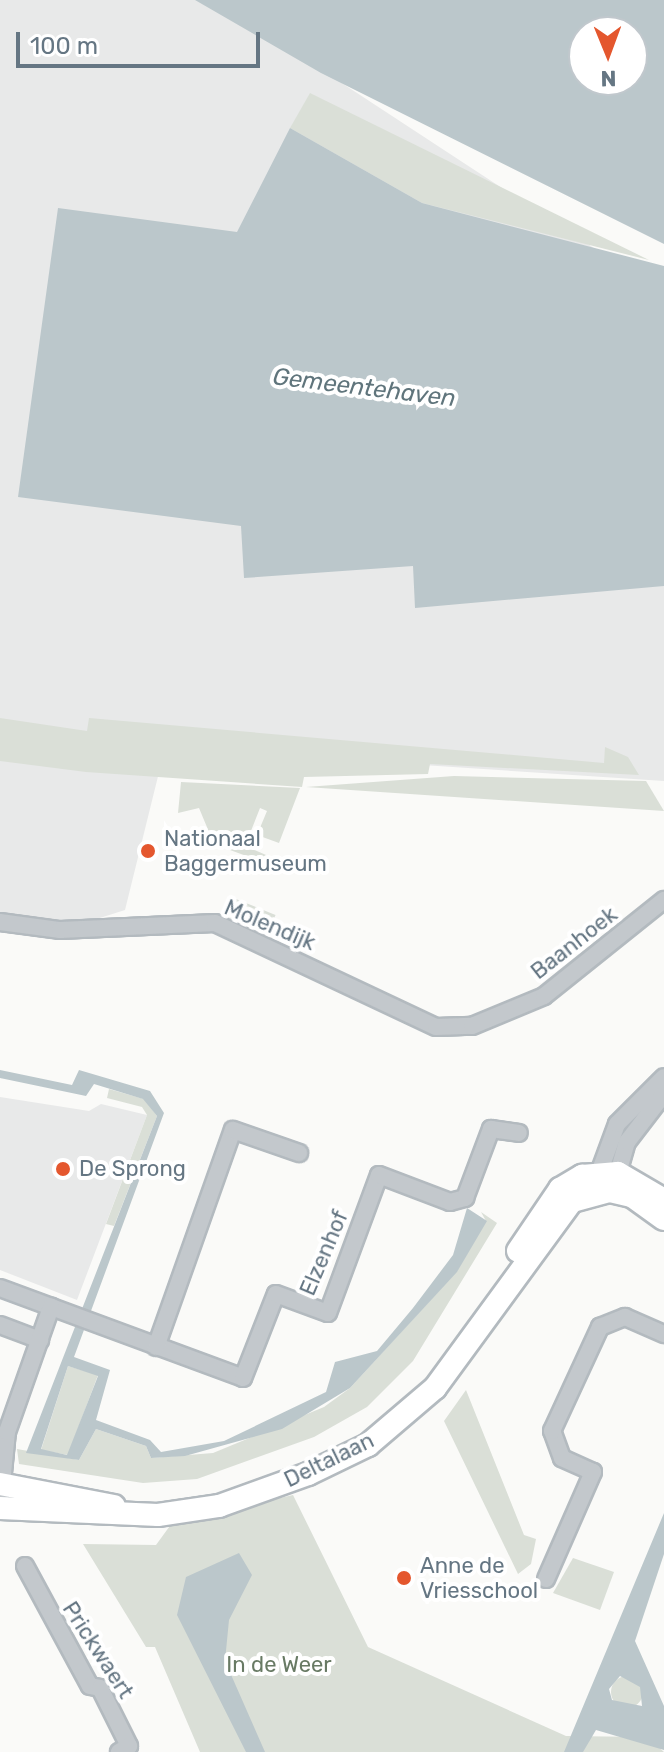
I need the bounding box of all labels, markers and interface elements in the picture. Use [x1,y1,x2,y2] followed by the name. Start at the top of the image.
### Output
[20,16,264,66] scale bar
[568,16,648,96] north arrow
[30,32,98,60] text: 100 m
[600,65,617,92] text: N
[271,362,457,414] water label: Gemeentehaven
[164,825,327,876] place label: Nationaal Baggermuseum
[139,842,157,860] marker: Nationaal Baggermuseum
[220,894,320,956] street label: Molendijk
[526,901,622,985] street label: Baanhoek
[79,1156,186,1182] place label: De Sprong
[54,1160,72,1178] marker: De Sprong
[294,1207,354,1299] street label: Elzenhof
[280,1427,378,1493] street label: Deltalaan
[420,1552,538,1604] place label: Anne de Vriesschool
[395,1569,413,1587] marker: Anne de Vriesschool
[57,1597,139,1703] street label: Prickwaert
[226,1652,332,1678] park label: In de Weer

